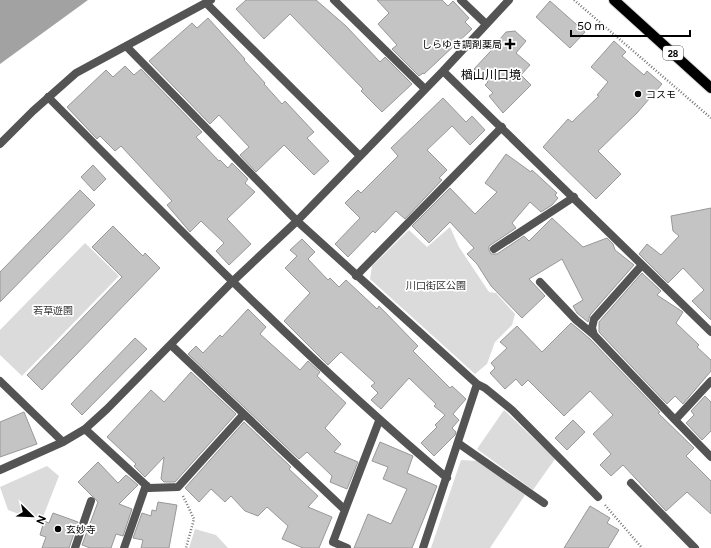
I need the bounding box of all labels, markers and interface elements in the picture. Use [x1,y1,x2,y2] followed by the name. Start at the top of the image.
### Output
[571,12,690,38] scale bar
[577,19,605,33] text: 50 m
[422,38,502,51] place label: しらゆき調剤薬局
[505,39,515,49] marker: しらゆき調剤薬局
[663,46,683,60] road number: 28
[461,68,521,82] district label: 楢山川口境
[646,88,676,101] place label: コスモ
[633,89,643,99] marker: コスモ
[406,279,466,292] park label: 川口街区公園
[33,304,73,317] park label: 若草遊園
[12,496,52,536] north arrow
[33,513,48,526] text: N
[66,523,96,536] place label: 玄妙寺
[53,524,63,534] marker: 玄妙寺

